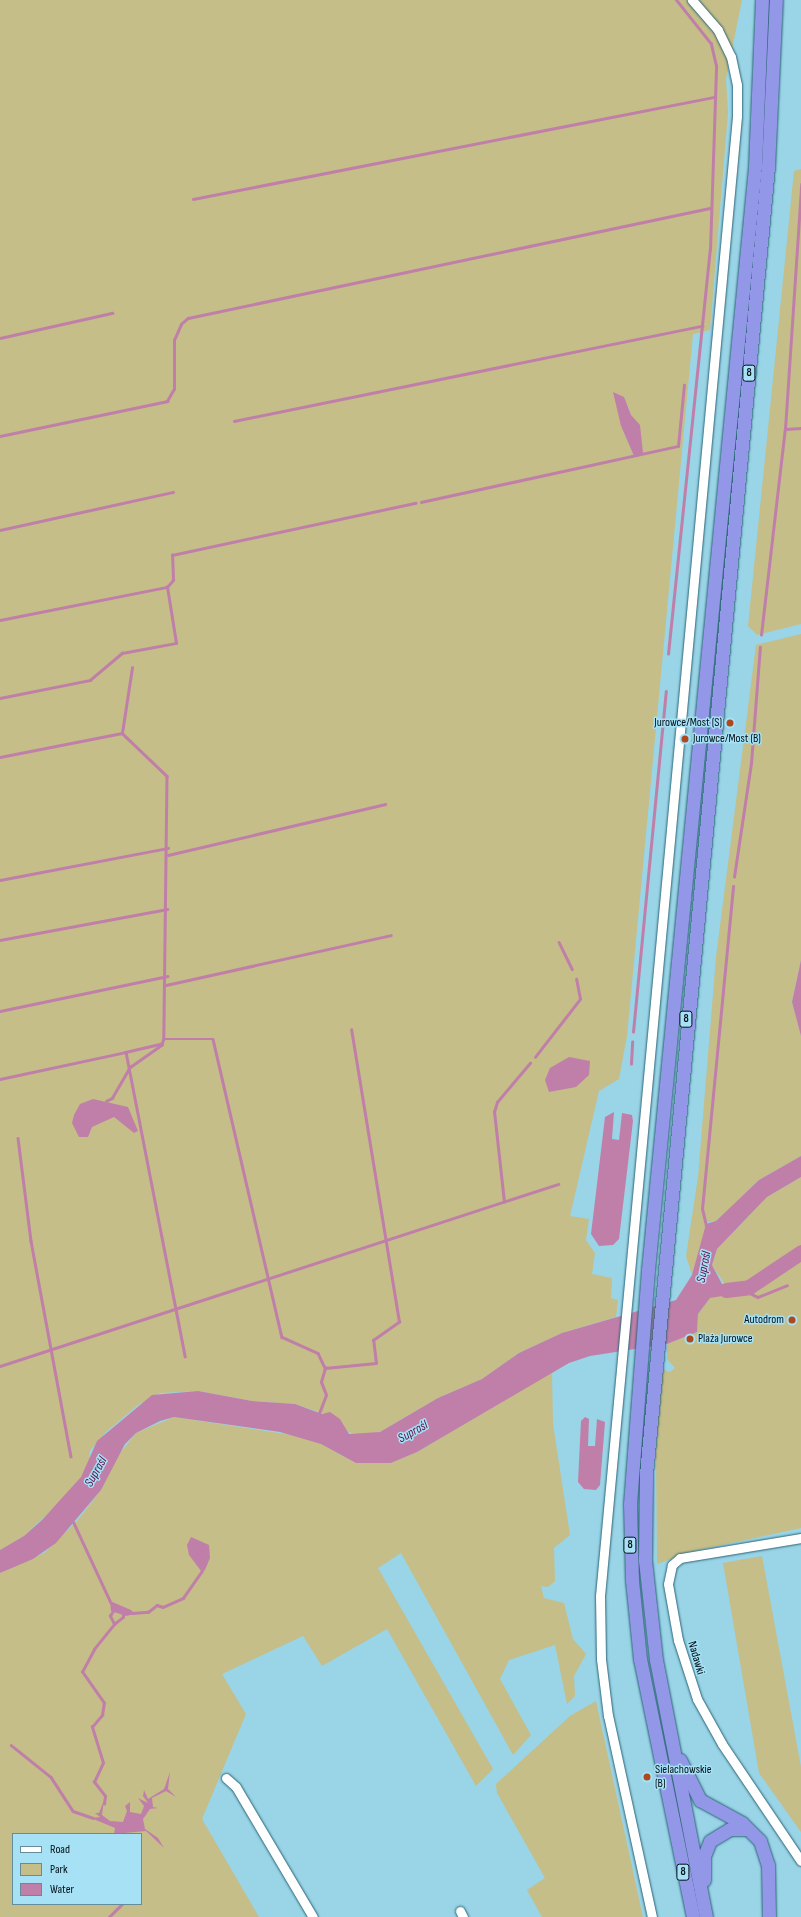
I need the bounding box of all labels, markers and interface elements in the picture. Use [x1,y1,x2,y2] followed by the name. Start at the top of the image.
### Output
[742,364,756,382] road number: 8
[654,716,722,730] place label: Jurowce/Most (S)
[725,718,735,728] marker: Jurowce/Most (S)
[693,732,761,746] place label: Jurowce/Most (B)
[680,734,690,744] marker: Jurowce/Most (B)
[679,1010,693,1028] road number: 8
[693,1250,715,1284] water label: Supraśl
[744,1313,784,1327] place label: Autodrom
[787,1315,797,1325] marker: Autodrom
[698,1332,753,1346] place label: Plaża Jurowce
[685,1334,695,1344] marker: Plaża Jurowce
[395,1418,431,1446] water label: Supraśl
[81,1454,111,1490] water label: Supraśl
[623,1536,637,1554] road number: 8
[684,1640,708,1676] street label: Nadawki
[655,1763,712,1791] place label: Sielachowskie (B)
[642,1772,652,1782] marker: Sielachowskie (B)
[12,1833,142,1905] legend
[50,1842,70,1857] text: Road
[50,1862,68,1877] text: Park
[676,1863,690,1881] road number: 8
[50,1882,74,1897] text: Water

